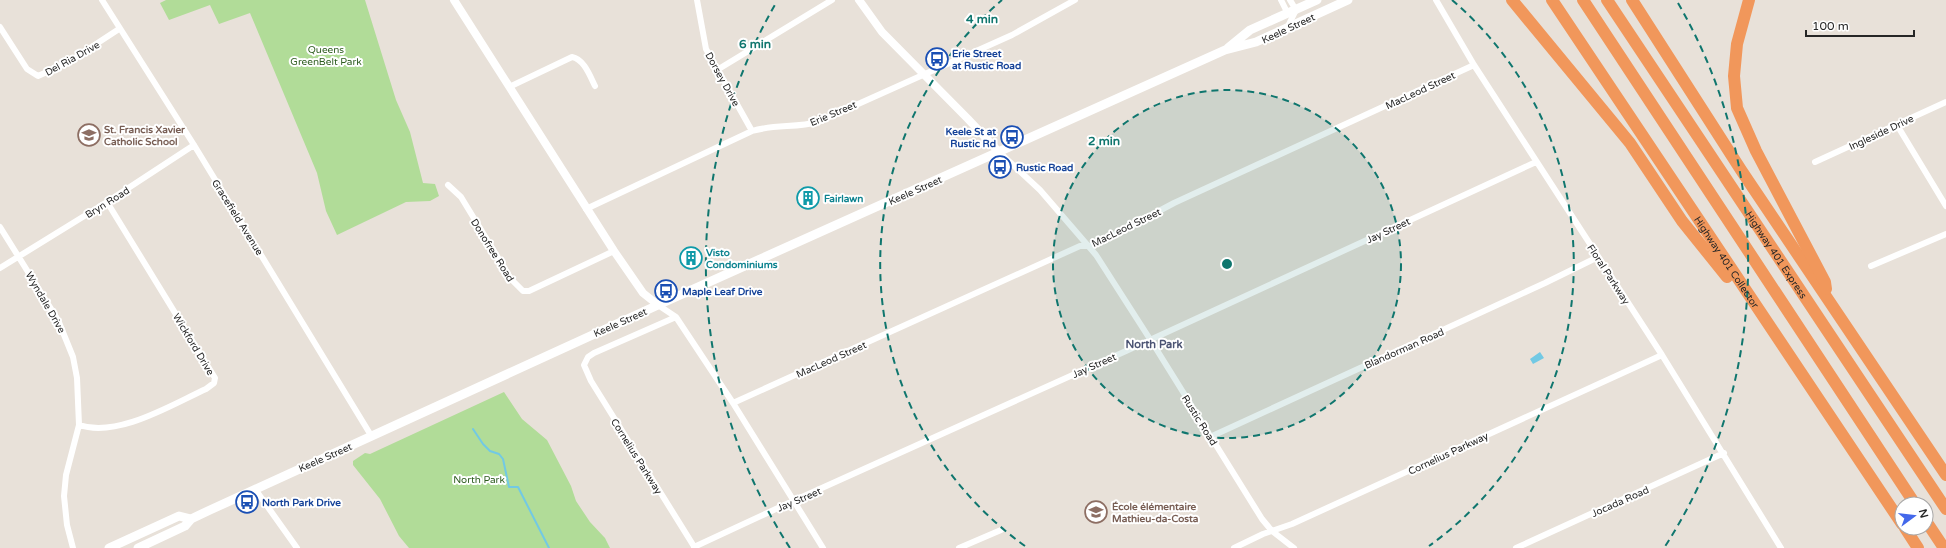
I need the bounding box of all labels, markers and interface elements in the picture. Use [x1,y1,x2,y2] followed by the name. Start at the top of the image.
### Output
[1260,11,1317,46] street label: Keele Street
[966,12,998,26] text: 4 min
[1806,12,1914,38] scale bar
[1812,19,1849,33] text: 100 m
[739,37,771,51] text: 6 min
[43,39,102,79] street label: Del Ria Drive
[290,44,362,68] park label: Queens GreenBelt Park
[924,46,950,72] bus stop icon: Erie Street at Rustic Road
[952,48,1021,72] place label: Erie Street at Rustic Road
[702,50,742,109] street label: Dorsey Drive
[1384,69,1457,112] street label: MacLeod Street
[808,99,859,129] street label: Erie Street
[1847,113,1916,153] street label: Ingleside Drive
[76,122,102,148] school or university icon: St. Francis Xavier Catholic School
[104,124,185,148] place label: St. Francis Xavier Catholic School
[999,124,1025,150] bus stop icon: Keele St at Rustic Rd
[946,126,996,150] place label: Keele St at Rustic Rd
[1088,134,1120,148] text: 2 min
[987,154,1013,180] bus stop icon: Rustic Road
[1016,162,1073,174] place label: Rustic Road
[887,174,944,208] street label: Keele Street
[209,177,266,258] street label: Gracefield Avenue
[83,185,132,221] street label: Bryn Road
[795,185,821,211] building icon: Fairlawn
[824,193,863,205] place label: Fairlawn
[1090,206,1163,250] street label: MacLeod Street
[1742,209,1809,301] street label: Highway 401 Express
[1691,214,1761,311] street label: Highway 401 Collector
[1365,216,1412,246] street label: Jay Street
[468,217,516,284] street label: Donofree Road
[1584,242,1632,307] street label: Floral Parkway
[678,245,704,271] building icon: Visto Condominiums
[706,247,778,271] place label: Visto Condominiums
[1220,257,1234,271] centre of rings
[23,270,68,336] street label: Wyndale Drive
[653,278,679,304] bus stop icon: Maple Leaf Drive
[682,286,763,298] place label: Maple Leaf Drive
[592,306,649,340] street label: Keele Street
[170,311,217,378] street label: Wickford Drive
[1363,326,1446,372] street label: Blandorman Road
[1126,338,1182,351] district label: North Park
[794,339,869,381] street label: MacLeod Street
[1071,351,1118,381] street label: Jay Street
[1179,393,1219,448] street label: Rustic Road
[608,416,665,497] street label: Cornelius Parkway
[1406,430,1491,478] street label: Cornelius Parkway
[297,441,354,475] street label: Keele Street
[453,474,505,486] park label: North Park
[1590,484,1651,520] street label: Jocada Road
[776,485,823,515] street label: Jay Street
[234,489,260,515] bus stop icon: North Park Drive
[1894,496,1934,536] north arrow
[262,497,341,509] place label: North Park Drive
[1083,499,1109,525] school or university icon: École élémentaire Mathieu-da-Costa
[1112,501,1199,525] place label: École élémentaire Mathieu-da-Costa
[1916,508,1931,519] text: N

